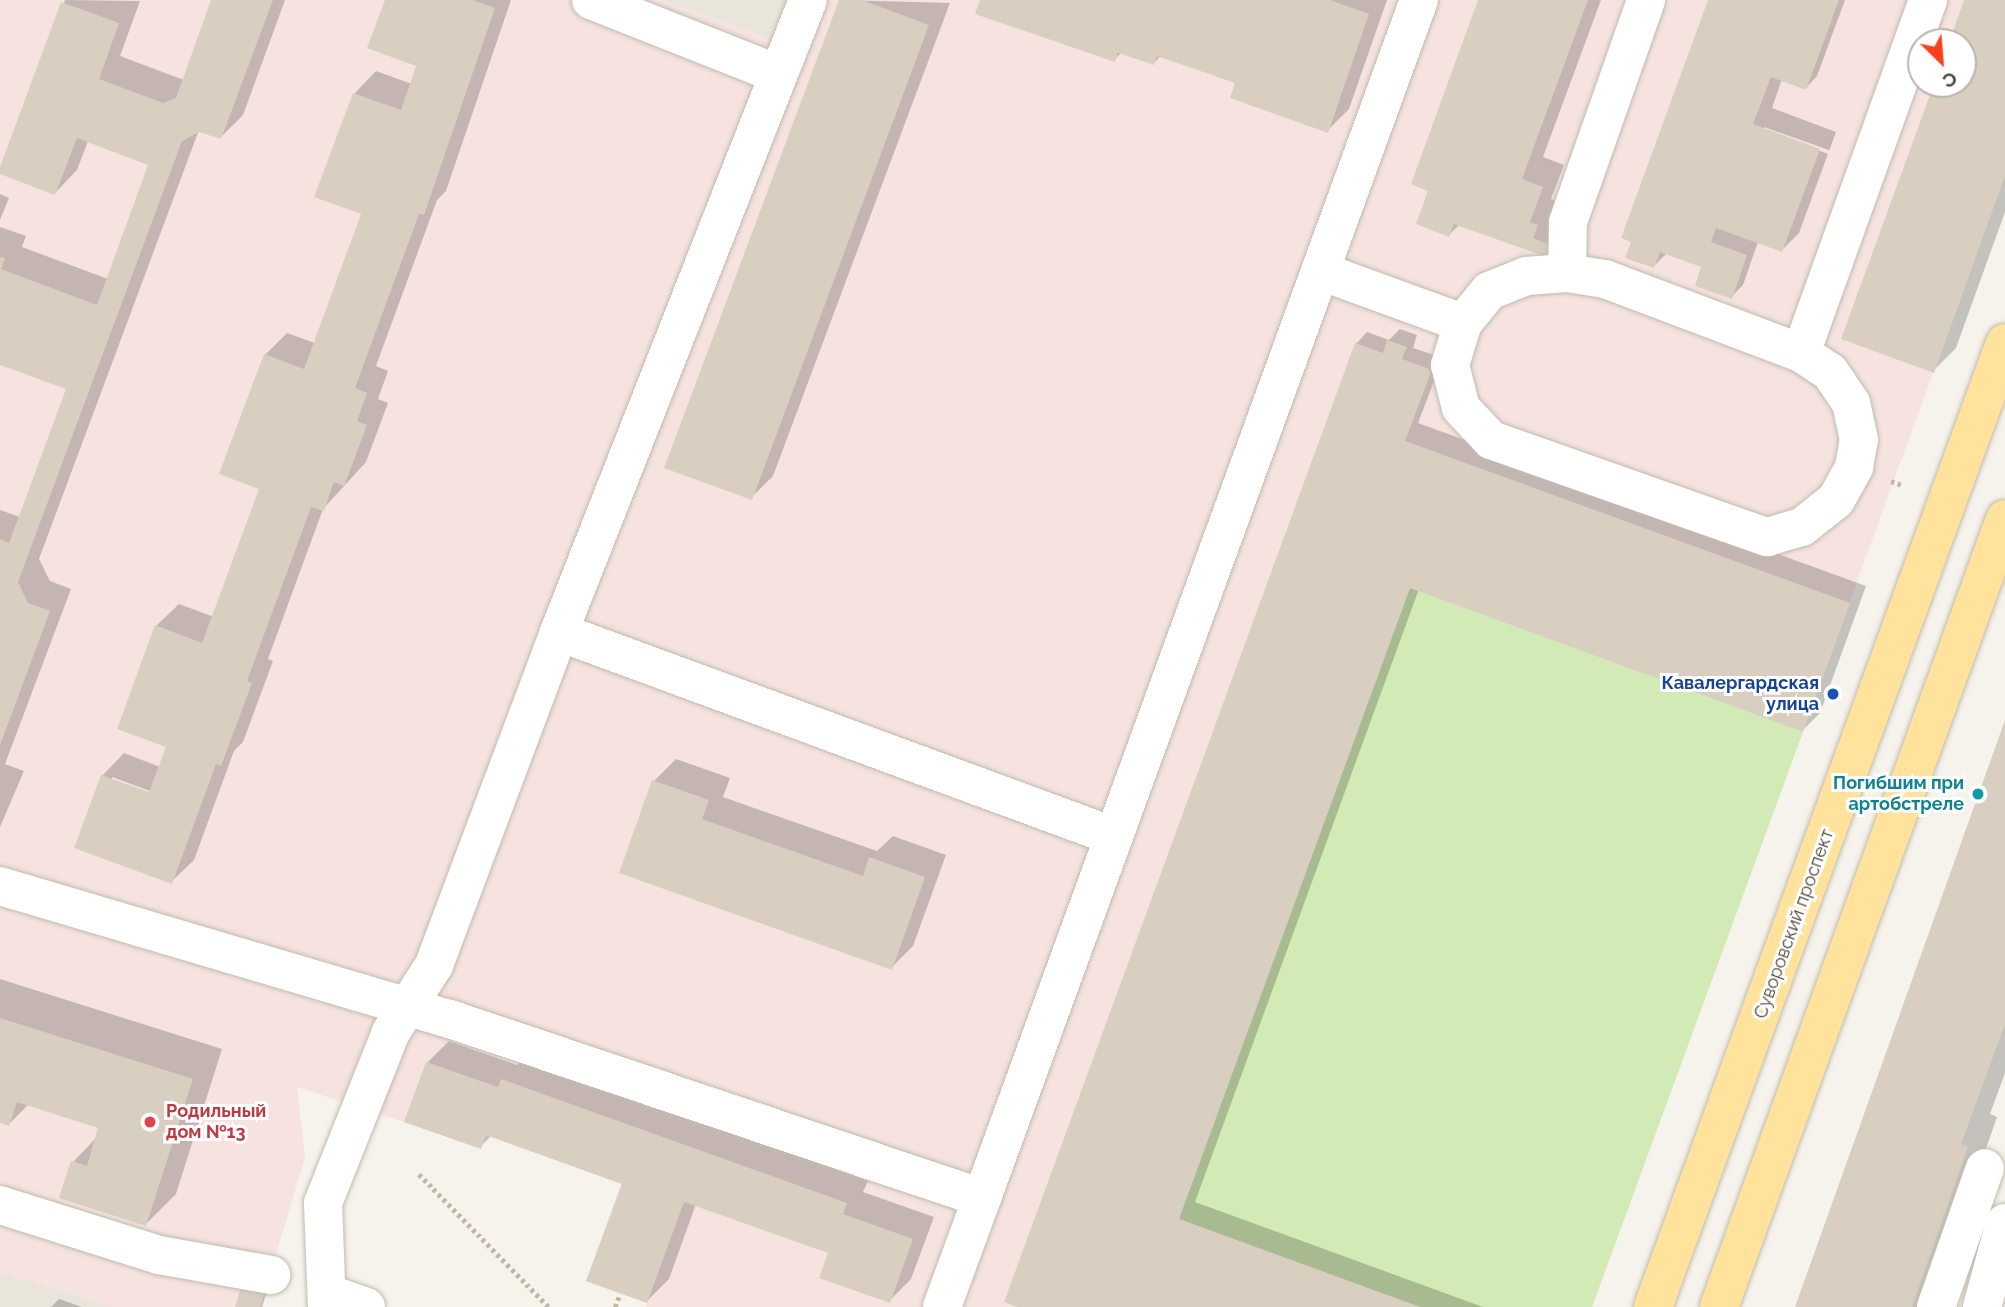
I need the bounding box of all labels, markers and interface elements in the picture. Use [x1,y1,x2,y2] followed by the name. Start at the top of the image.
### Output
[1907,28,1977,98] north arrow
[1939,67,1961,93] text: С
[1661,673,1819,716] place label: Кавалергардская улица
[1825,686,1841,702] marker: Кавалергардская улица
[1833,773,1964,816] place label: Погибшим при артобстреле
[1970,786,1986,802] marker: Погибшим при артобстреле
[1750,826,1838,1022] street label: Суворовский проспект
[166,1101,266,1144] place label: Родильный дом №13
[140,1112,160,1132] marker: Родильный дом №13

